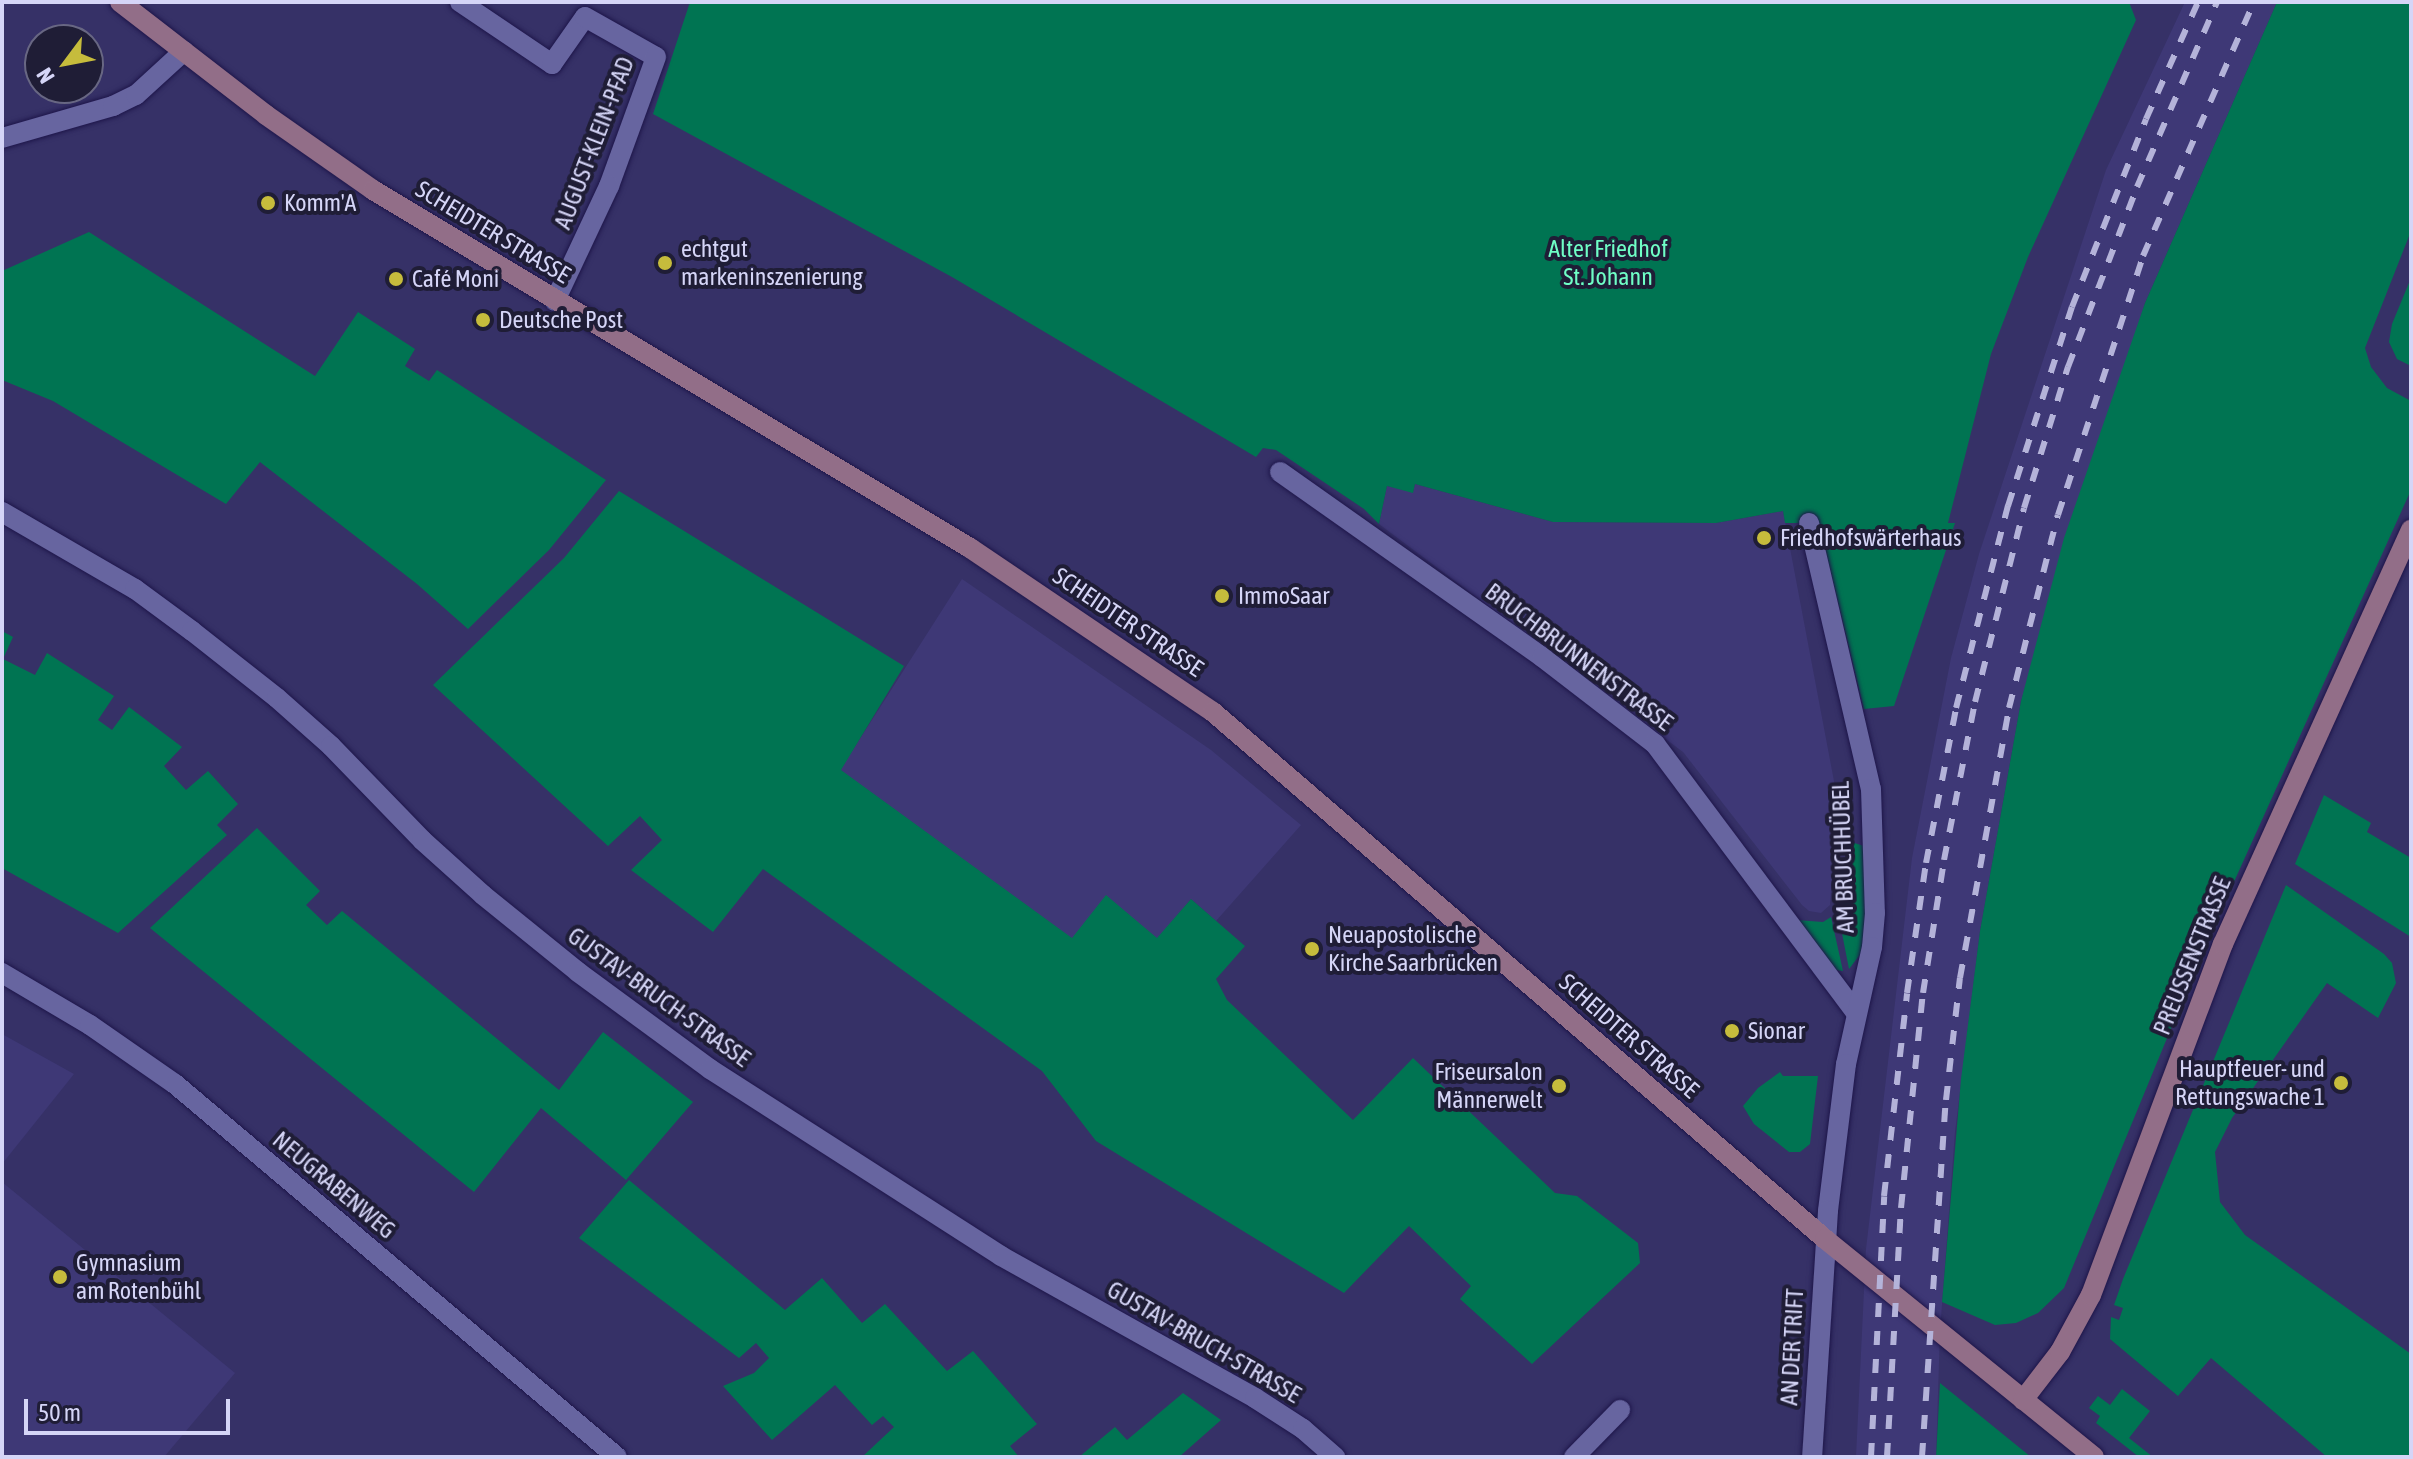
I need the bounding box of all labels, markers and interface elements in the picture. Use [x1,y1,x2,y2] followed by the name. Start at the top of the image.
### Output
[24,24,104,104] north arrow
[548,53,640,233] street label: AUGUST-KLEIN-PFAD
[31,63,60,88] text: N
[411,175,575,289] street label: SCHEIDTER STRASSE
[284,189,356,217] place label: Komm'A
[259,194,277,212] marker: Komm'A
[681,235,863,291] place label: echtgut markeninszenierung
[1548,235,1668,291] park label: Alter Friedhof St. Johann
[656,254,674,272] marker: echtgut markeninszenierung
[412,265,499,293] place label: Café Moni
[387,270,405,288] marker: Café Moni
[499,306,623,334] place label: Deutsche Post
[474,311,492,329] marker: Deutsche Post
[1780,524,1962,552] place label: Friedhofswärterhaus
[1755,529,1773,547] marker: Friedhofswärterhaus
[1047,561,1209,683] street label: SCHEIDTER STRASSE
[1480,577,1678,737] street label: BRUCHBRUNNENSTRASSE
[1238,582,1329,610] place label: ImmoSaar
[1213,587,1231,605] marker: ImmoSaar
[1826,780,1860,934] street label: AM BRUCHHÜBEL
[2147,873,2237,1039] street label: PREUSSENSTRASSE
[562,921,756,1073] street label: GUSTAV-BRUCH-STRASSE
[1328,921,1498,977] place label: Neuapostolische Kirche Saarbrücken
[1303,940,1321,958] marker: Neuapostolische Kirche Saarbrücken
[1554,968,1704,1104] street label: SCHEIDTER STRASSE
[1748,1017,1805,1045] place label: Sionar
[1723,1022,1741,1040] marker: Sionar
[2175,1055,2325,1111] place label: Hauptfeuer- und Rettungswache 1
[1434,1058,1543,1114] place label: Friseursalon Männerwelt
[2332,1074,2350,1092] marker: Hauptfeuer- und Rettungswache 1
[1550,1077,1568,1095] marker: Friseursalon Männerwelt
[267,1125,401,1245] street label: NEUGRABENWEG
[76,1249,201,1305] place label: Gymnasium am Rotenbühl
[51,1268,69,1286] marker: Gymnasium am Rotenbühl
[1102,1275,1306,1409] street label: GUSTAV-BRUCH-STRASSE
[1775,1288,1809,1406] street label: AN DER TRIFT
[28,1383,234,1433] scale bar
[38,1399,81,1426] text: 50 m

